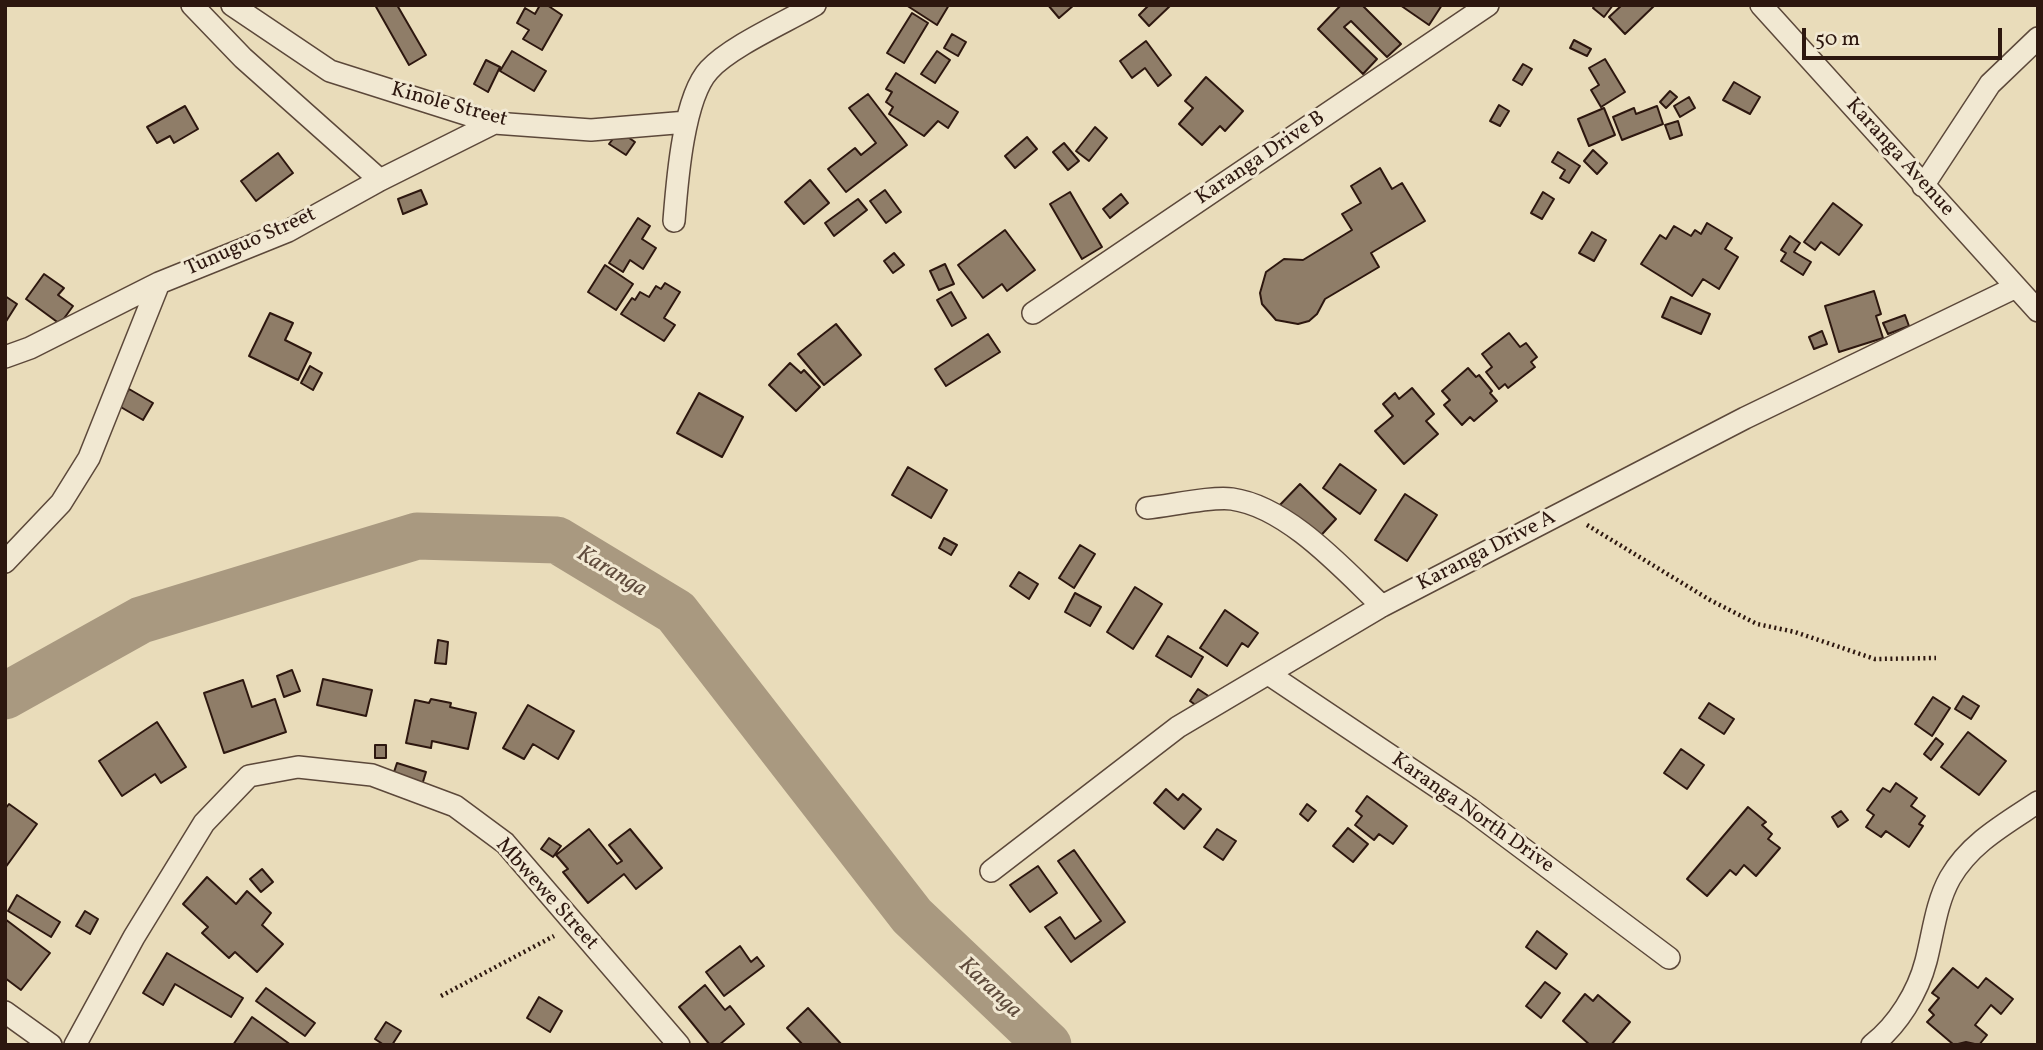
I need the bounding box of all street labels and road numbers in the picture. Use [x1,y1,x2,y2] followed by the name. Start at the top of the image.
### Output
[388,78,510,134] street label: Kinole Street
[1839,94,1959,222] street label: Karanga Avenue
[1192,106,1330,212] street label: Karanga Drive B
[182,203,320,283] street label: Tunuguo Street
[1413,506,1561,598] street label: Karanga Drive A
[1386,748,1558,880] street label: Karanga North Drive
[489,834,603,956] street label: Mbwewe Street

